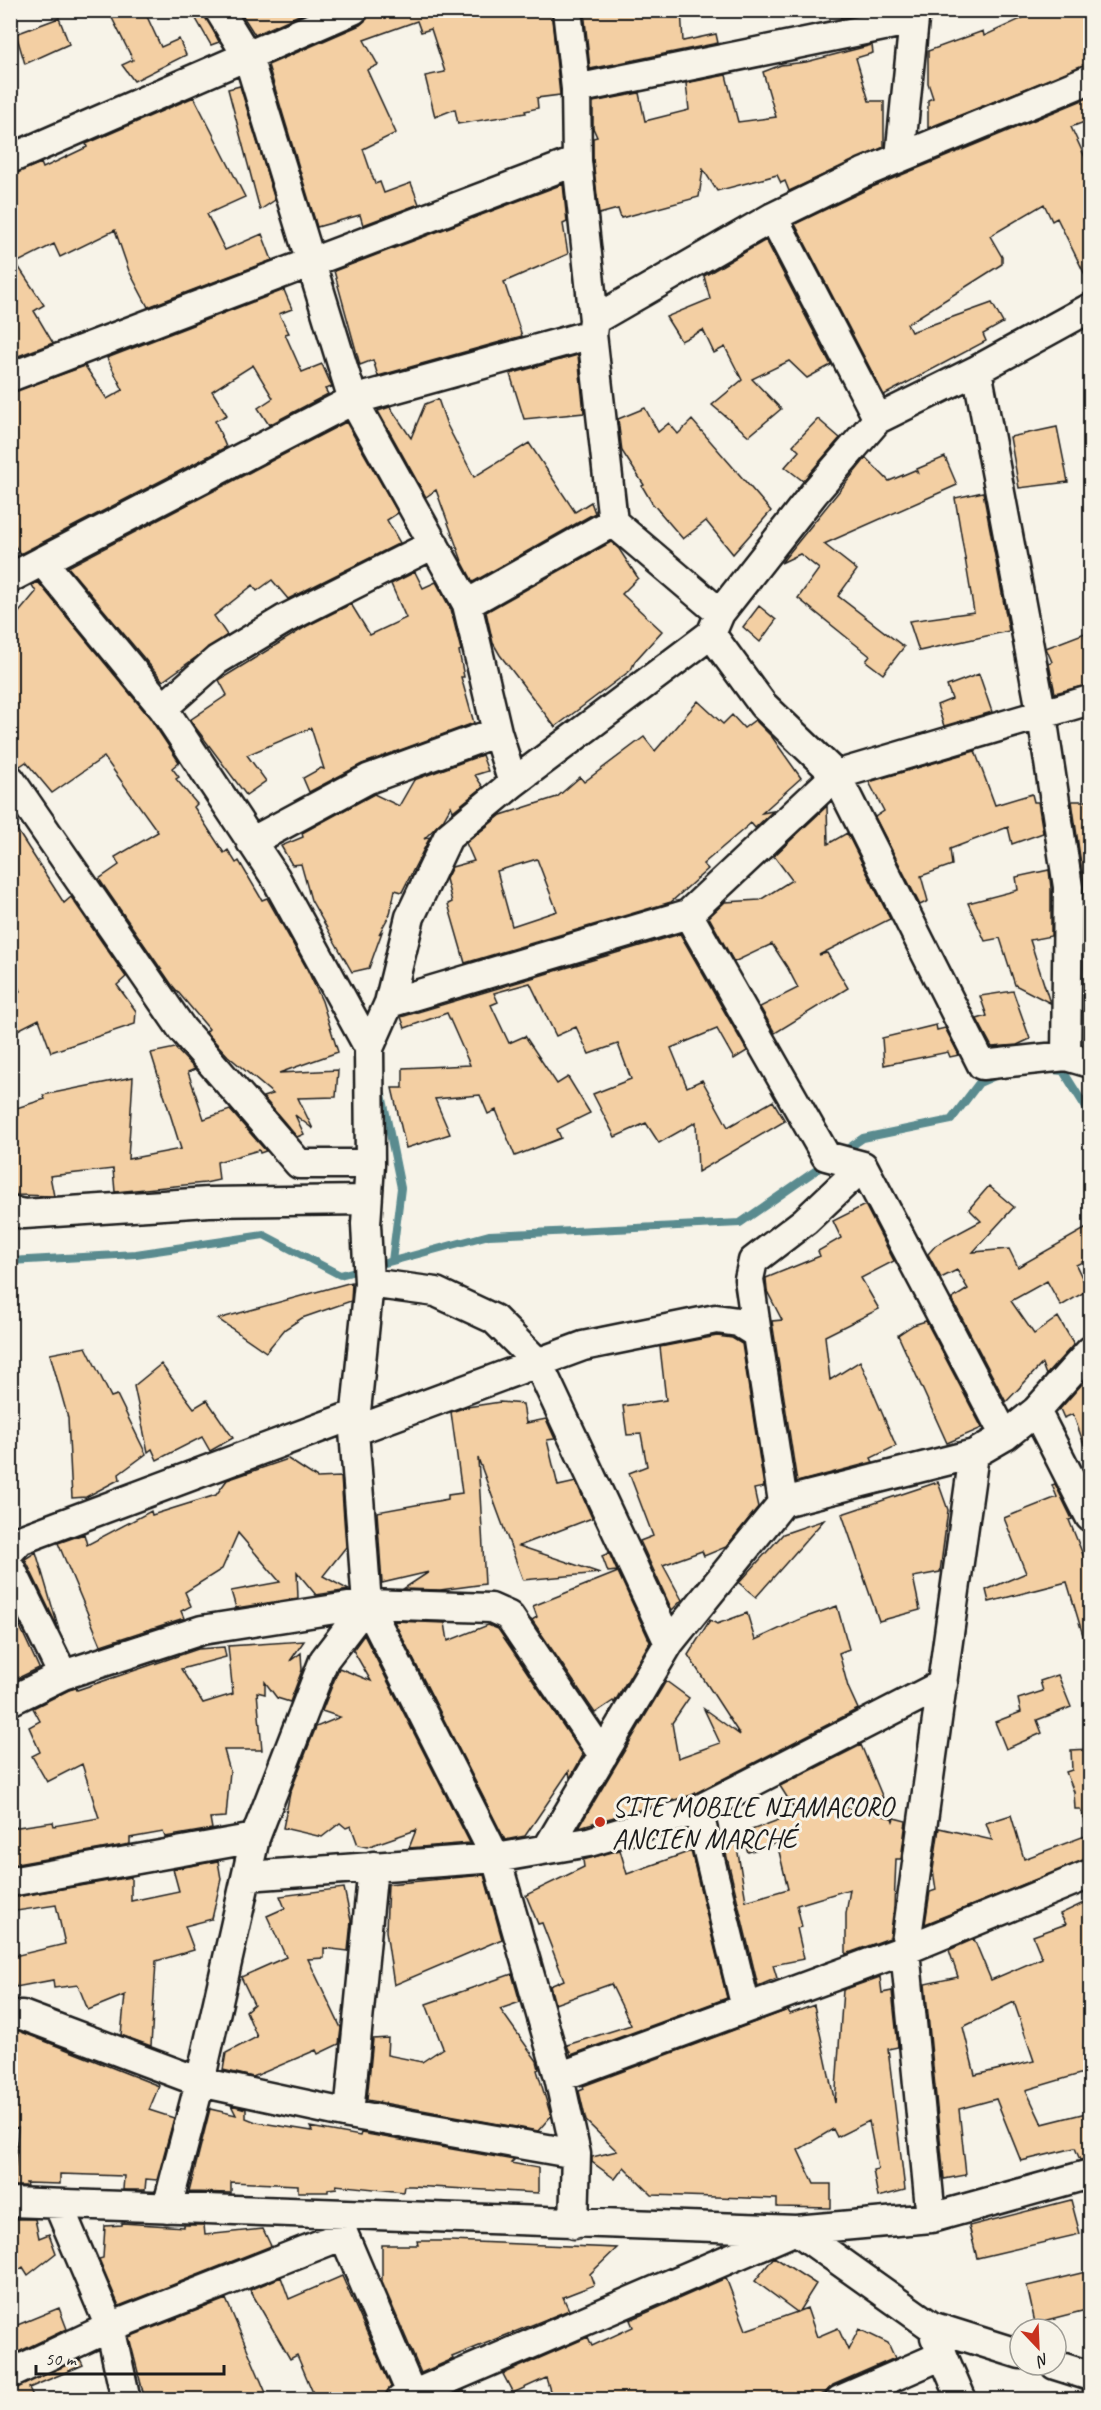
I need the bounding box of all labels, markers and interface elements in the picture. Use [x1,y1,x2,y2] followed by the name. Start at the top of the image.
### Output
[612,1789,896,1856] place label: SITE MOBILE NIAMACORO ANCIEN MARCHÉ
[593,1815,607,1829] marker: SITE MOBILE NIAMACORO ANCIEN MARCHÉ
[1008,2317,1068,2377] north arrow
[36,2338,224,2376] scale bar
[45,2348,78,2370] text: 50 m
[1032,2349,1052,2372] text: N

